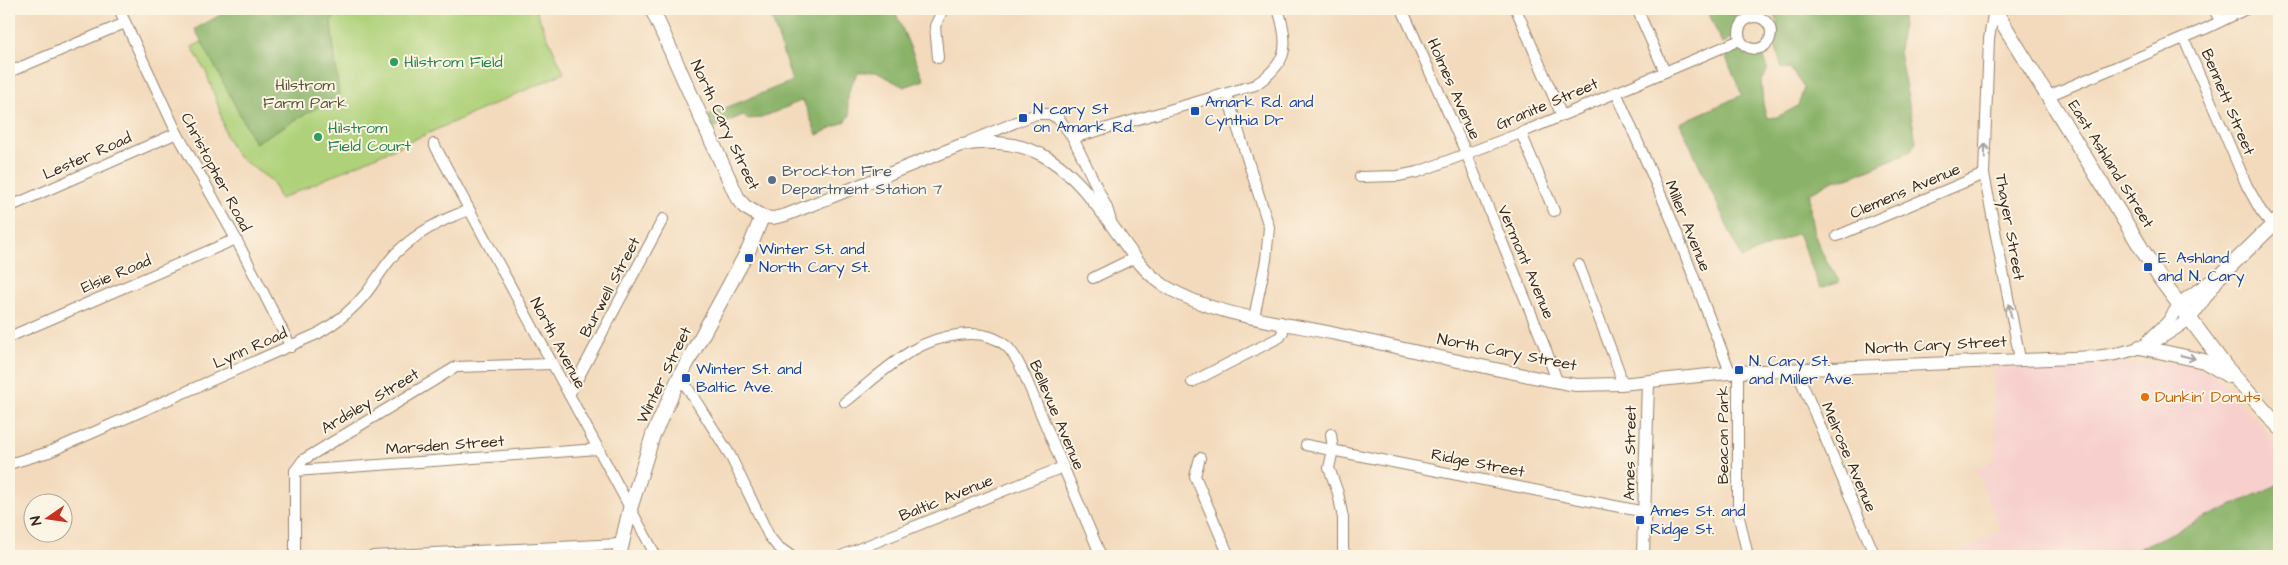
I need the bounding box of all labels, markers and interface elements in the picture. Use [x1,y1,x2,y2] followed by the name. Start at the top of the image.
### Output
[1422,35,1486,143] street label: Holmes Avenue
[2196,46,2260,159] street label: Bennett Street
[404,51,503,73] place label: Hilstrom Field
[388,56,400,68] marker: Hilstrom Field
[684,56,765,195] street label: North Cary Street
[1492,72,1602,135] street label: Granite Street
[263,74,347,114] park label: Hilstrom Farm Park
[1205,91,1314,132] place label: Amark Rd. and Cynthia Dr
[2063,96,2160,233] street label: East Ashland Street
[1033,98,1134,138] place label: N cary St on Amark Rd.
[1189,105,1201,117] marker: Amark Rd. and Cynthia Dr
[175,109,257,235] street label: Christopher Road
[1017,112,1029,124] marker: N cary St on Amark Rd.
[328,117,412,157] place label: Hilstrom Field Court
[39,127,135,185] street label: Lester Road
[312,131,324,143] marker: Hilstrom Field Court
[1980,143,1989,159] one-way arrow
[1846,158,1964,224] street label: Clemens Avenue
[782,160,943,200] place label: Brockton Fire Department Station 7
[1989,172,2030,283] street label: Thayer Street
[766,174,778,186] marker: Brockton Fire Department Station 7
[1660,177,1716,275] street label: Miller Avenue
[1492,202,1560,323] street label: Vermont Avenue
[574,232,646,341] street label: Burwell Street
[759,238,870,279] place label: Winter St. and North Cary St.
[2158,247,2245,288] place label: E. Ashland and N. Cary
[78,249,154,299] street label: Elsie Road
[743,252,755,264] marker: Winter St. and North Cary St.
[2142,261,2154,273] marker: E. Ashland and N. Cary
[525,293,591,393] street label: North Avenue
[2005,303,2015,319] one-way arrow
[209,322,291,375] street label: Lynn Road
[631,322,697,427] street label: Winter Street
[1435,328,1579,377] street label: North Cary Street
[1865,330,2008,361] street label: North Cary Street
[1749,350,1854,390] place label: N. Cary St. and Miller Ave.
[2180,353,2196,362] one-way arrow
[1024,357,1090,474] street label: Bellevue Avenue
[696,358,802,398] place label: Winter St. and Baltic Ave.
[317,363,424,440] street label: Ardsley Street
[1733,364,1745,376] marker: N. Cary St. and Miller Ave.
[680,372,692,384] marker: Winter St. and Baltic Ave.
[1712,385,1734,484] street label: Beacon Park
[2155,386,2261,408] place label: Dunkin' Donuts
[2139,391,2151,403] marker: Dunkin' Donuts
[1816,399,1882,516] street label: Melrose Avenue
[1618,405,1642,501] street label: Ames Street
[385,430,506,460] street label: Marsden Street
[1429,443,1527,484] street label: Ridge Street
[896,469,997,527] street label: Baltic Avenue
[22,492,72,542] north arrow
[1650,500,1746,541] place label: Ames St. and Ridge St.
[26,514,47,527] text: N
[1634,514,1646,526] marker: Ames St. and Ridge St.

